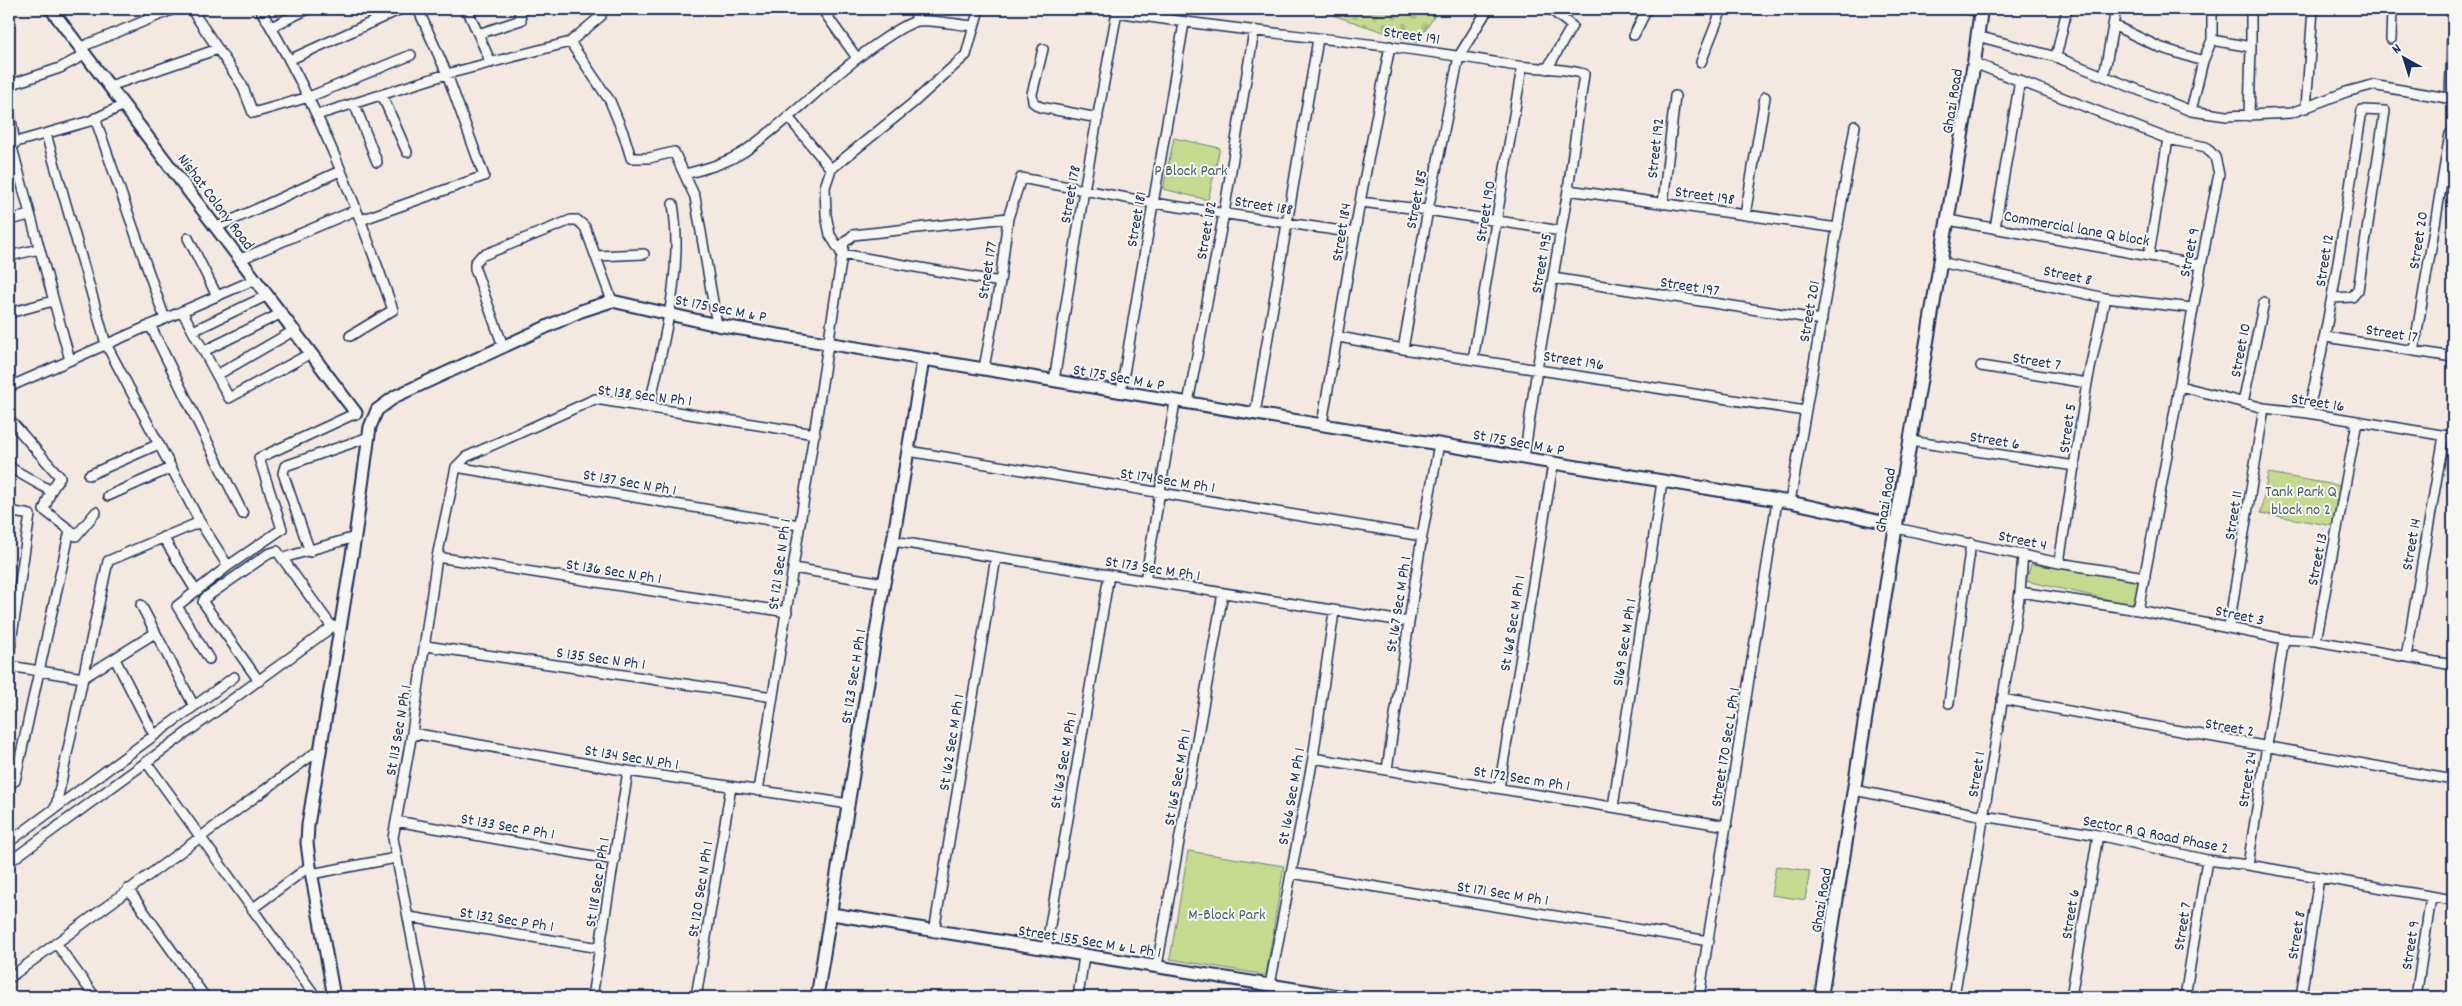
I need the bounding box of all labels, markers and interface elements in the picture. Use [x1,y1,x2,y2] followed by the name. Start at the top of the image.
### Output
[1382,21,1441,52] street label: Street 191
[2380,32,2430,82] north arrow
[2388,39,2406,59] text: N
[1937,67,1970,136] street label: Ghazi Road
[1642,117,1671,179] street label: Street 192
[171,150,259,256] street label: Nishat Colony Road
[1154,160,1228,183] park label: P Block Park
[1055,164,1088,225] street label: Street 178
[1400,168,1434,231] street label: Street 185
[1470,179,1503,244] street label: Street 190
[1673,181,1736,212] street label: Street 198
[1121,190,1154,249] street label: Street 181
[1233,191,1294,222] street label: Street 188
[1191,199,1224,262] street label: Street 182
[1326,201,1358,263] street label: Street 184
[2002,205,2151,254] street label: Commercial lane Q block
[2404,210,2435,271] street label: Street 20
[2174,226,2207,279] street label: Street 9
[1526,232,1559,295] street label: Street 195
[2310,232,2341,288] street label: Street 12
[973,240,1004,301] street label: Street 177
[2041,260,2094,293] street label: Street 8
[1658,271,1721,303] street label: Street 197
[1794,279,1827,344] street label: Street 201
[673,289,768,330] street label: St 175 Sec M & P
[2364,319,2419,350] street label: Street 17
[2225,321,2258,380] street label: Street 10
[1542,345,1606,378] street label: Street 196
[2011,347,2062,378] street label: Street 7
[1071,359,1166,398] street label: St 175 Sec M & P
[596,379,693,414] street label: St 138 Sec N Ph 1
[2289,388,2346,419] street label: Street 16
[2054,402,2083,455] street label: Street 5
[1471,424,1566,463] street label: St 175 Sec M & P
[1968,426,2021,457] street label: Street 6
[1119,463,1217,500] street label: St 174 Sec M Ph 1
[581,464,678,503] street label: St 137 Sec N Ph 1
[1870,466,1903,535] street label: Ghazi Road
[2265,481,2337,522] park label: Tank Park Q block no 2
[2219,489,2250,542] street label: Street 11
[2397,516,2428,572] street label: Street 14
[763,517,798,611] street label: St 121 Sec N Ph 1
[1996,525,2049,558] street label: Street 4
[2302,531,2335,588] street label: Street 13
[1103,551,1202,588] street label: St 173 Sec M Ph 1
[564,554,663,591] street label: St 136 Sec N Ph 1
[1381,555,1418,654] street label: St 167 Sec M Ph 1
[1495,574,1532,673] street label: St 168 Sec M Ph 1
[1607,597,1644,688] street label: S169 Sec M Ph 1
[2213,600,2266,633] street label: Street 3
[836,627,873,725] street label: St 123 Sec H Ph 1
[555,642,647,677] street label: S 135 Sec N Ph 1
[380,683,419,778] street label: St 113 Sec N Ph 1
[1706,686,1747,809] street label: Street 170 Sec L Ph 1
[933,692,971,792] street label: St 162 Sec M Ph 1
[1045,710,1084,811] street label: St 163 Sec M Ph 1
[2203,713,2256,744] street label: Street 2
[1159,727,1198,828] street label: St 165 Sec M Ph 1
[583,740,680,777] street label: St 134 Sec N Ph 1
[1273,746,1312,847] street label: St 166 Sec M Ph 1
[1963,750,1992,799] street label: Street 1
[2233,750,2264,809] street label: Street 24
[1472,760,1572,798] street label: St 172 Sec m Ph 1
[459,808,556,847] street label: St 133 Sec P Ph 1
[2081,810,2230,861] street label: Sector R Q Road Phase 2
[580,836,617,929] street label: St 118 Sec P Ph 1
[683,840,720,939] street label: St 120 Sec N Ph 1
[1806,866,1839,935] street label: Ghazi Road
[1455,876,1550,913] street label: St 171 Sec M Ph 1
[2056,888,2087,941] street label: Street 6
[2168,901,2199,952] street label: Street 7
[458,902,555,939] street label: St 132 Sec P Ph 1
[1188,904,1266,927] park label: M-Block Park
[2282,909,2313,961] street label: Street 8
[2396,919,2427,972] street label: Street 9
[1016,920,1163,965] street label: Street 155 Sec M & L Ph 1

